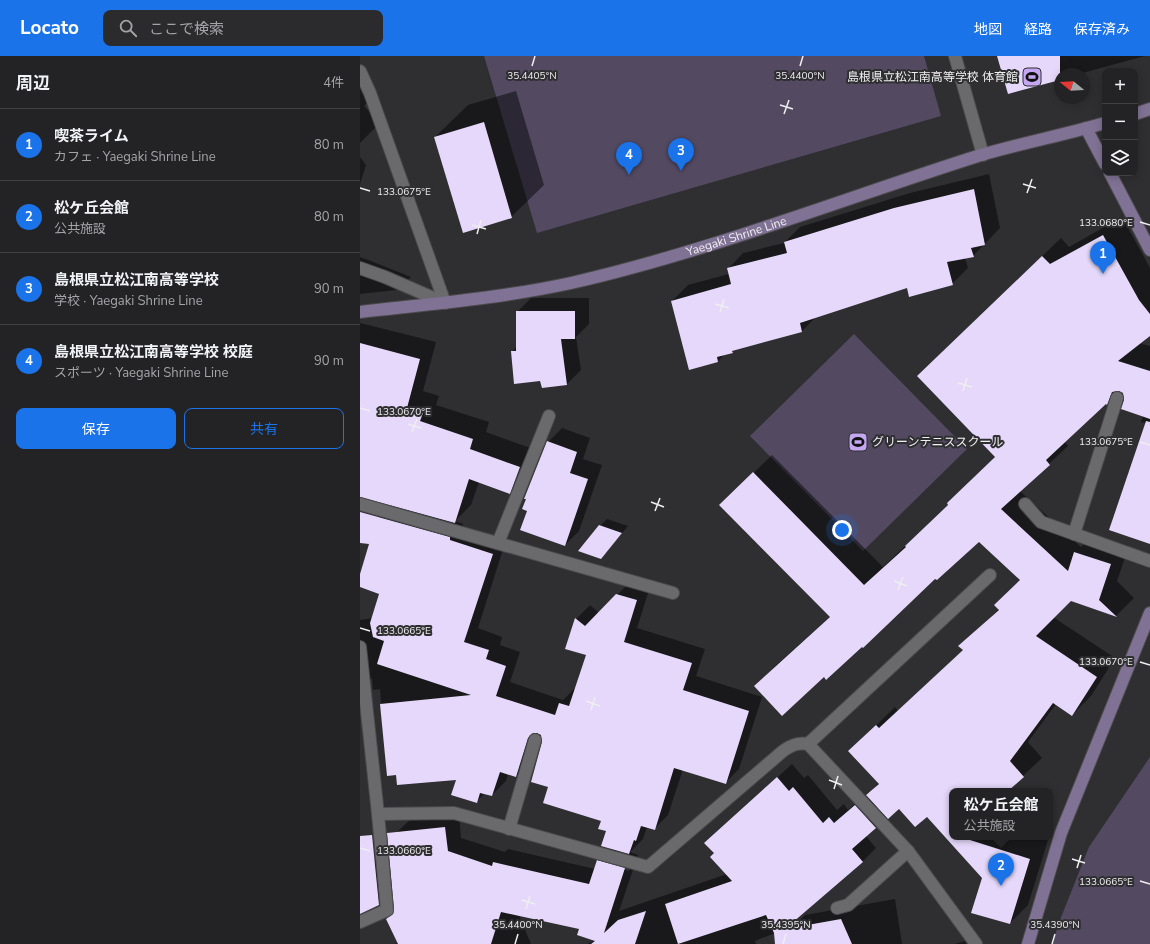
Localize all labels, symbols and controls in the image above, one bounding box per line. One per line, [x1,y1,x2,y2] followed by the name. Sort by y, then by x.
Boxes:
[103,10,383,46] search box
[20,15,79,41] text: Locato
[117,17,139,39] icon: search
[149,19,224,39] text: ここで検索
[974,20,1002,39] text: 地図
[1024,20,1052,39] text: 経路
[1074,20,1130,39] text: 保存済み
[1021,66,1043,88] sports icon: 島根県立松江南高等学校 体育館
[1054,68,1090,104] north arrow
[1102,68,1138,176] map controls
[1102,68,1138,104] button: +
[507,69,557,83] text: 35.4405°N
[775,69,825,83] text: 35.4400°N
[847,69,1018,85] place label: 島根県立松江南高等学校 体育館
[16,72,50,95] text: 周辺
[323,74,344,92] text: 4件
[1102,104,1138,140] button: −
[54,126,129,146] text: 喫茶ライム
[25,136,33,154] text: 1
[314,136,344,154] text: 80 m
[668,138,694,171] pin: 3
[1102,140,1138,176] button: layers
[616,142,642,175] pin: 4
[54,148,216,166] text: カフェ · Yaegaki Shrine Line
[377,185,431,199] text: 133.0675°E
[54,198,129,218] text: 松ケ丘会館
[25,208,33,226] text: 2
[314,208,344,226] text: 80 m
[683,213,789,260] street label: Yaegaki Shrine Line
[1079,216,1133,230] text: 133.0680°E
[54,220,106,238] text: 公共施設
[1090,241,1116,274] pin: 1
[54,270,219,290] text: 島根県立松江南高等学校
[25,280,33,298] text: 3
[314,280,344,298] text: 90 m
[54,292,203,310] text: 学校 · Yaegaki Shrine Line
[54,342,253,362] text: 島根県立松江南高等学校 校庭
[25,352,33,370] text: 4
[314,352,344,370] text: 90 m
[54,364,228,382] text: スポーツ · Yaegaki Shrine Line
[377,405,431,419] text: 133.0670°E
[16,408,176,449] button: 保存
[184,408,344,449] button: 共有
[847,431,869,453] sports icon: グリーンテニススクール
[872,434,1003,450] place label: グリーンテニススクール
[1079,435,1133,449] text: 133.0675°E
[832,520,852,540] your location
[377,624,431,638] text: 133.0665°E
[1079,655,1133,669] text: 133.0670°E
[949,788,1053,840] popup
[963,795,1039,815] text: 松ケ丘会館
[963,817,1016,835] text: 公共施設
[377,844,431,858] text: 133.0660°E
[988,853,1014,886] pin: 2
[1079,875,1133,889] text: 133.0665°E
[493,918,543,932] text: 35.4400°N
[761,918,811,932] text: 35.4395°N
[1030,918,1080,932] text: 35.4390°N

